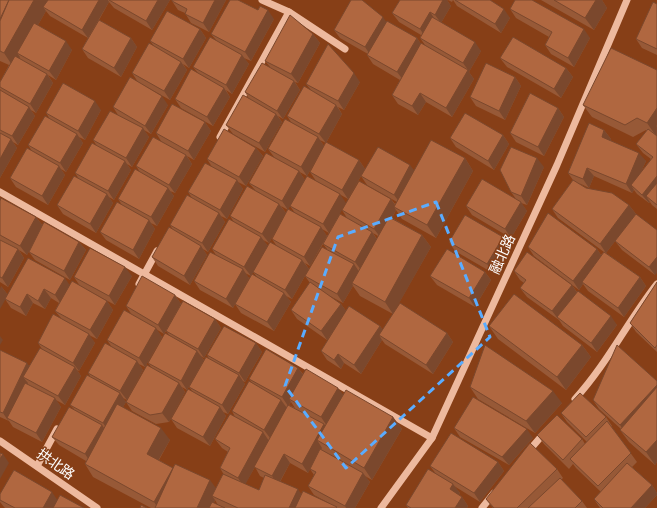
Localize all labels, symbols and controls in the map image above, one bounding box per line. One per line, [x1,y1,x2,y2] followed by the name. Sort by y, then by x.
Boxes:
[484,231,520,277] street label: 融北路
[33,444,79,484] street label: 拱北路

